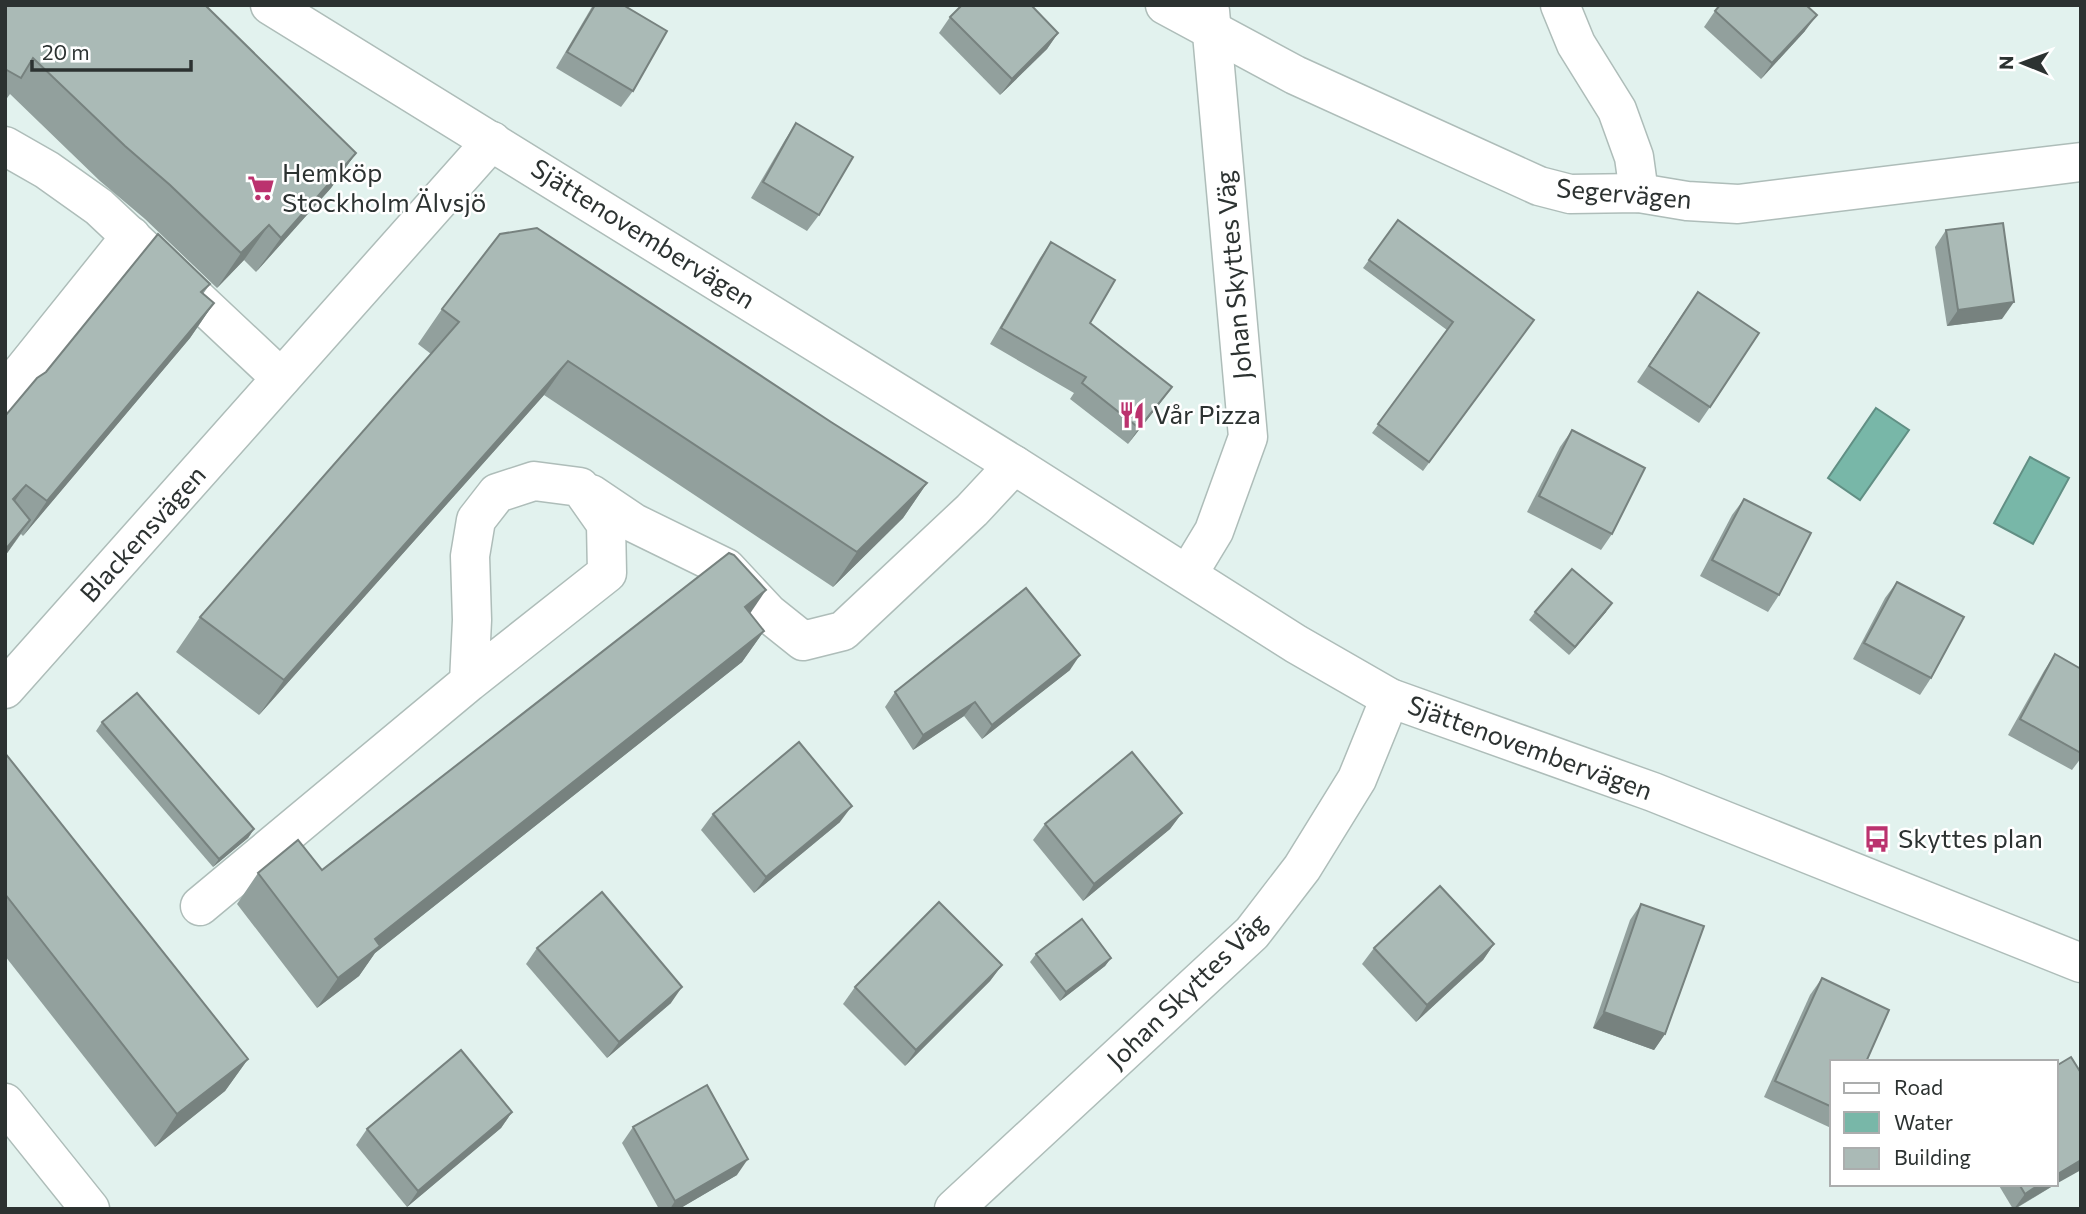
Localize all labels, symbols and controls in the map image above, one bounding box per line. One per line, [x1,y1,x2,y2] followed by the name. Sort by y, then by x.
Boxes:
[32,28,191,72] scale bar
[1988,28,2058,98] north arrow
[42,39,90,64] text: 20 m
[1994,55,2017,70] text: N
[526,151,761,314] street label: Sjättenovembervägen
[282,156,486,217] place label: Hemköp Stockholm Älvsjö
[1208,169,1257,381] street label: Johan Skyttes Väg
[1555,171,1693,214] street label: Segervägen
[246,173,276,203] supermarket icon: Hemköp Stockholm Älvsjö
[1153,398,1261,429] place label: Vår Pizza
[1117,400,1147,430] restaurant icon: Vår Pizza
[73,459,211,607] street label: Blackensvägen
[1404,688,1657,805] street label: Sjättenovembervägen
[1898,822,2043,853] place label: Skyttes plan
[1862,824,1892,854] bus stop icon: Skyttes plan
[1100,906,1272,1074] street label: Johan Skyttes Väg
[1830,1060,2058,1186] legend
[1894,1074,1943,1099] text: Road
[1894,1109,1953,1134] text: Water
[1894,1144,1971,1169] text: Building

